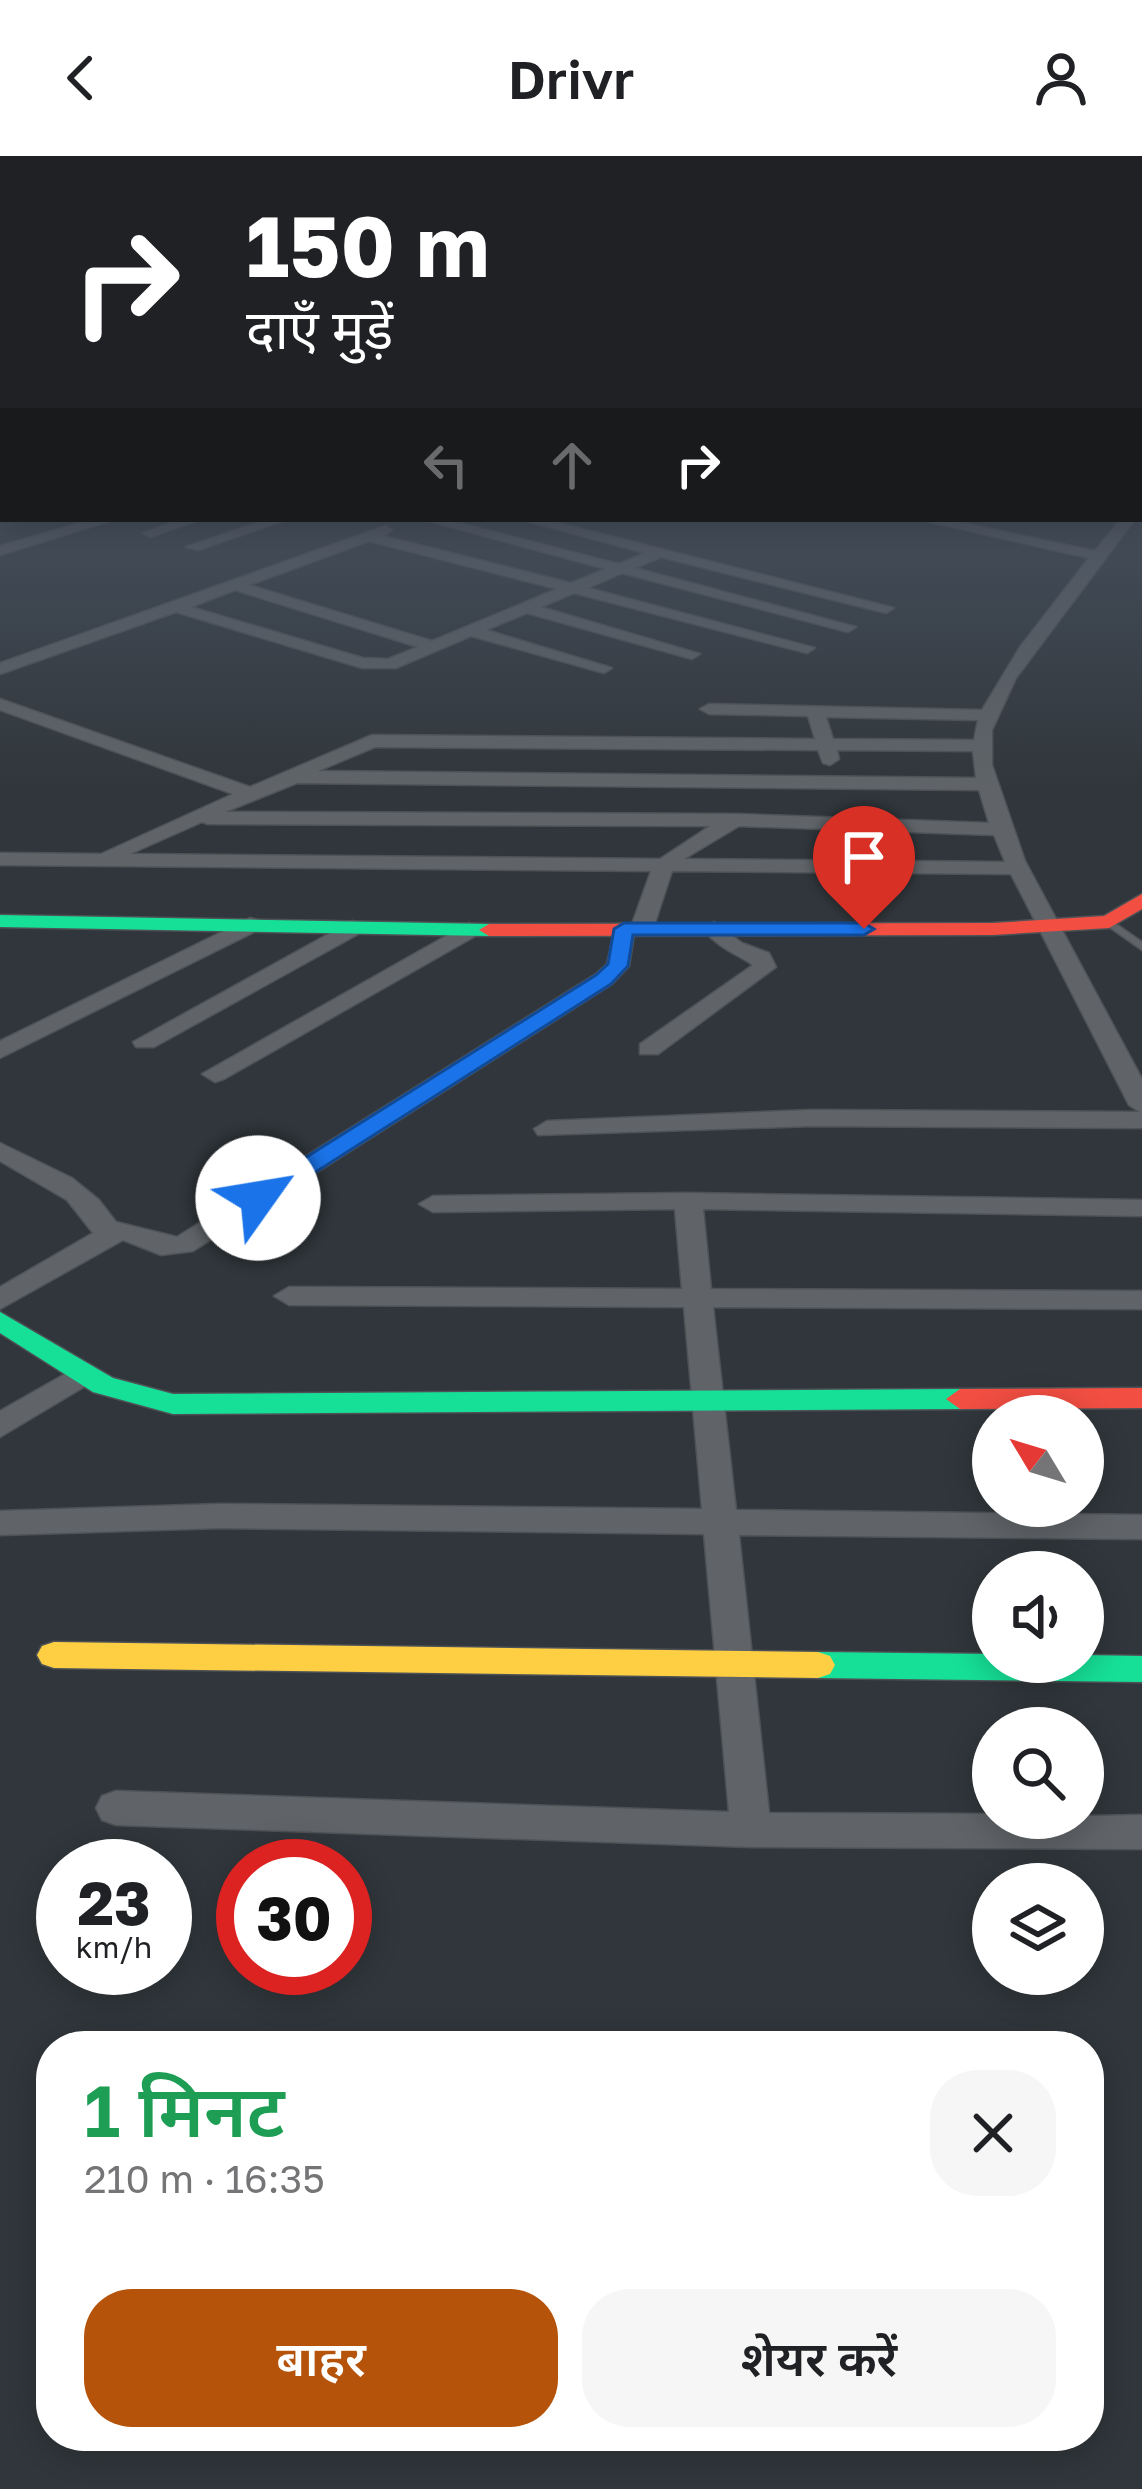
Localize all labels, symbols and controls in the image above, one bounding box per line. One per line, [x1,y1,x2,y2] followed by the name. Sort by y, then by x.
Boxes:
[48,45,114,111] icon: back
[1028,45,1094,111] icon: person
[508,46,634,111] text: Drivr
[246,195,490,295] text: 150 m
[48,204,204,360] icon: right
[246,296,393,361] text: दाएँ मुड़ें
[413,432,479,498] icon: left
[539,432,605,498] icon: ahead
[665,432,731,498] icon: right
[813,806,915,929] pin
[831,824,897,890] icon: arrive
[195,1135,321,1261] position arrow
[972,1395,1104,1527] north arrow
[972,1395,1104,1995] map controls
[972,1551,1104,1683] button: sound
[972,1707,1104,1839] button: search
[216,1839,372,1995] speed limit sign: 30
[972,1863,1104,1995] button: layers
[77,1866,151,1938] text: 23
[76,1929,152,1965] text: km/h
[84,2066,284,2153] text: 1 मिनट
[930,2070,1056,2196] button: close
[84,2155,325,2202] text: 210 m · 16:35
[84,2289,558,2427] button: बाहर
[582,2289,1056,2427] button: शेयर करें

